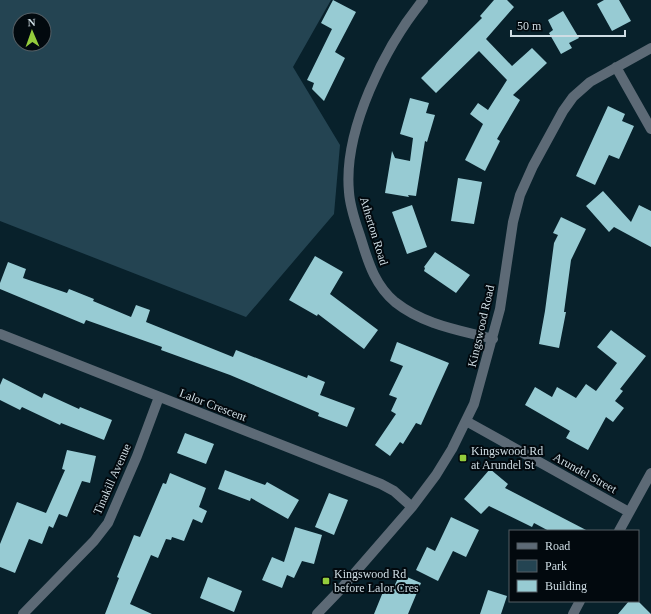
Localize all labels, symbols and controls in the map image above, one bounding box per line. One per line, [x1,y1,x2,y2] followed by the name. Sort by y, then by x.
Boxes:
[12,12,52,52] north arrow
[511,12,625,38] scale bar
[27,16,36,28] text: N
[517,19,542,33] text: 50 m
[357,195,391,267] street label: Atherton Road
[465,284,497,368] street label: Kingswood Road
[177,386,249,424] street label: Lalor Crescent
[90,441,134,517] street label: Tinakill Avenue
[471,444,543,472] place label: Kingswood Rd at Arundel St
[551,450,620,496] street label: Arundel Street
[458,453,468,463] marker: Kingswood Rd at Arundel St
[509,530,639,602] legend
[545,539,570,553] text: Road
[545,559,567,573] text: Park
[334,567,419,595] place label: Kingswood Rd before Lalor Cres
[321,576,331,586] marker: Kingswood Rd before Lalor Cres
[545,579,587,593] text: Building

